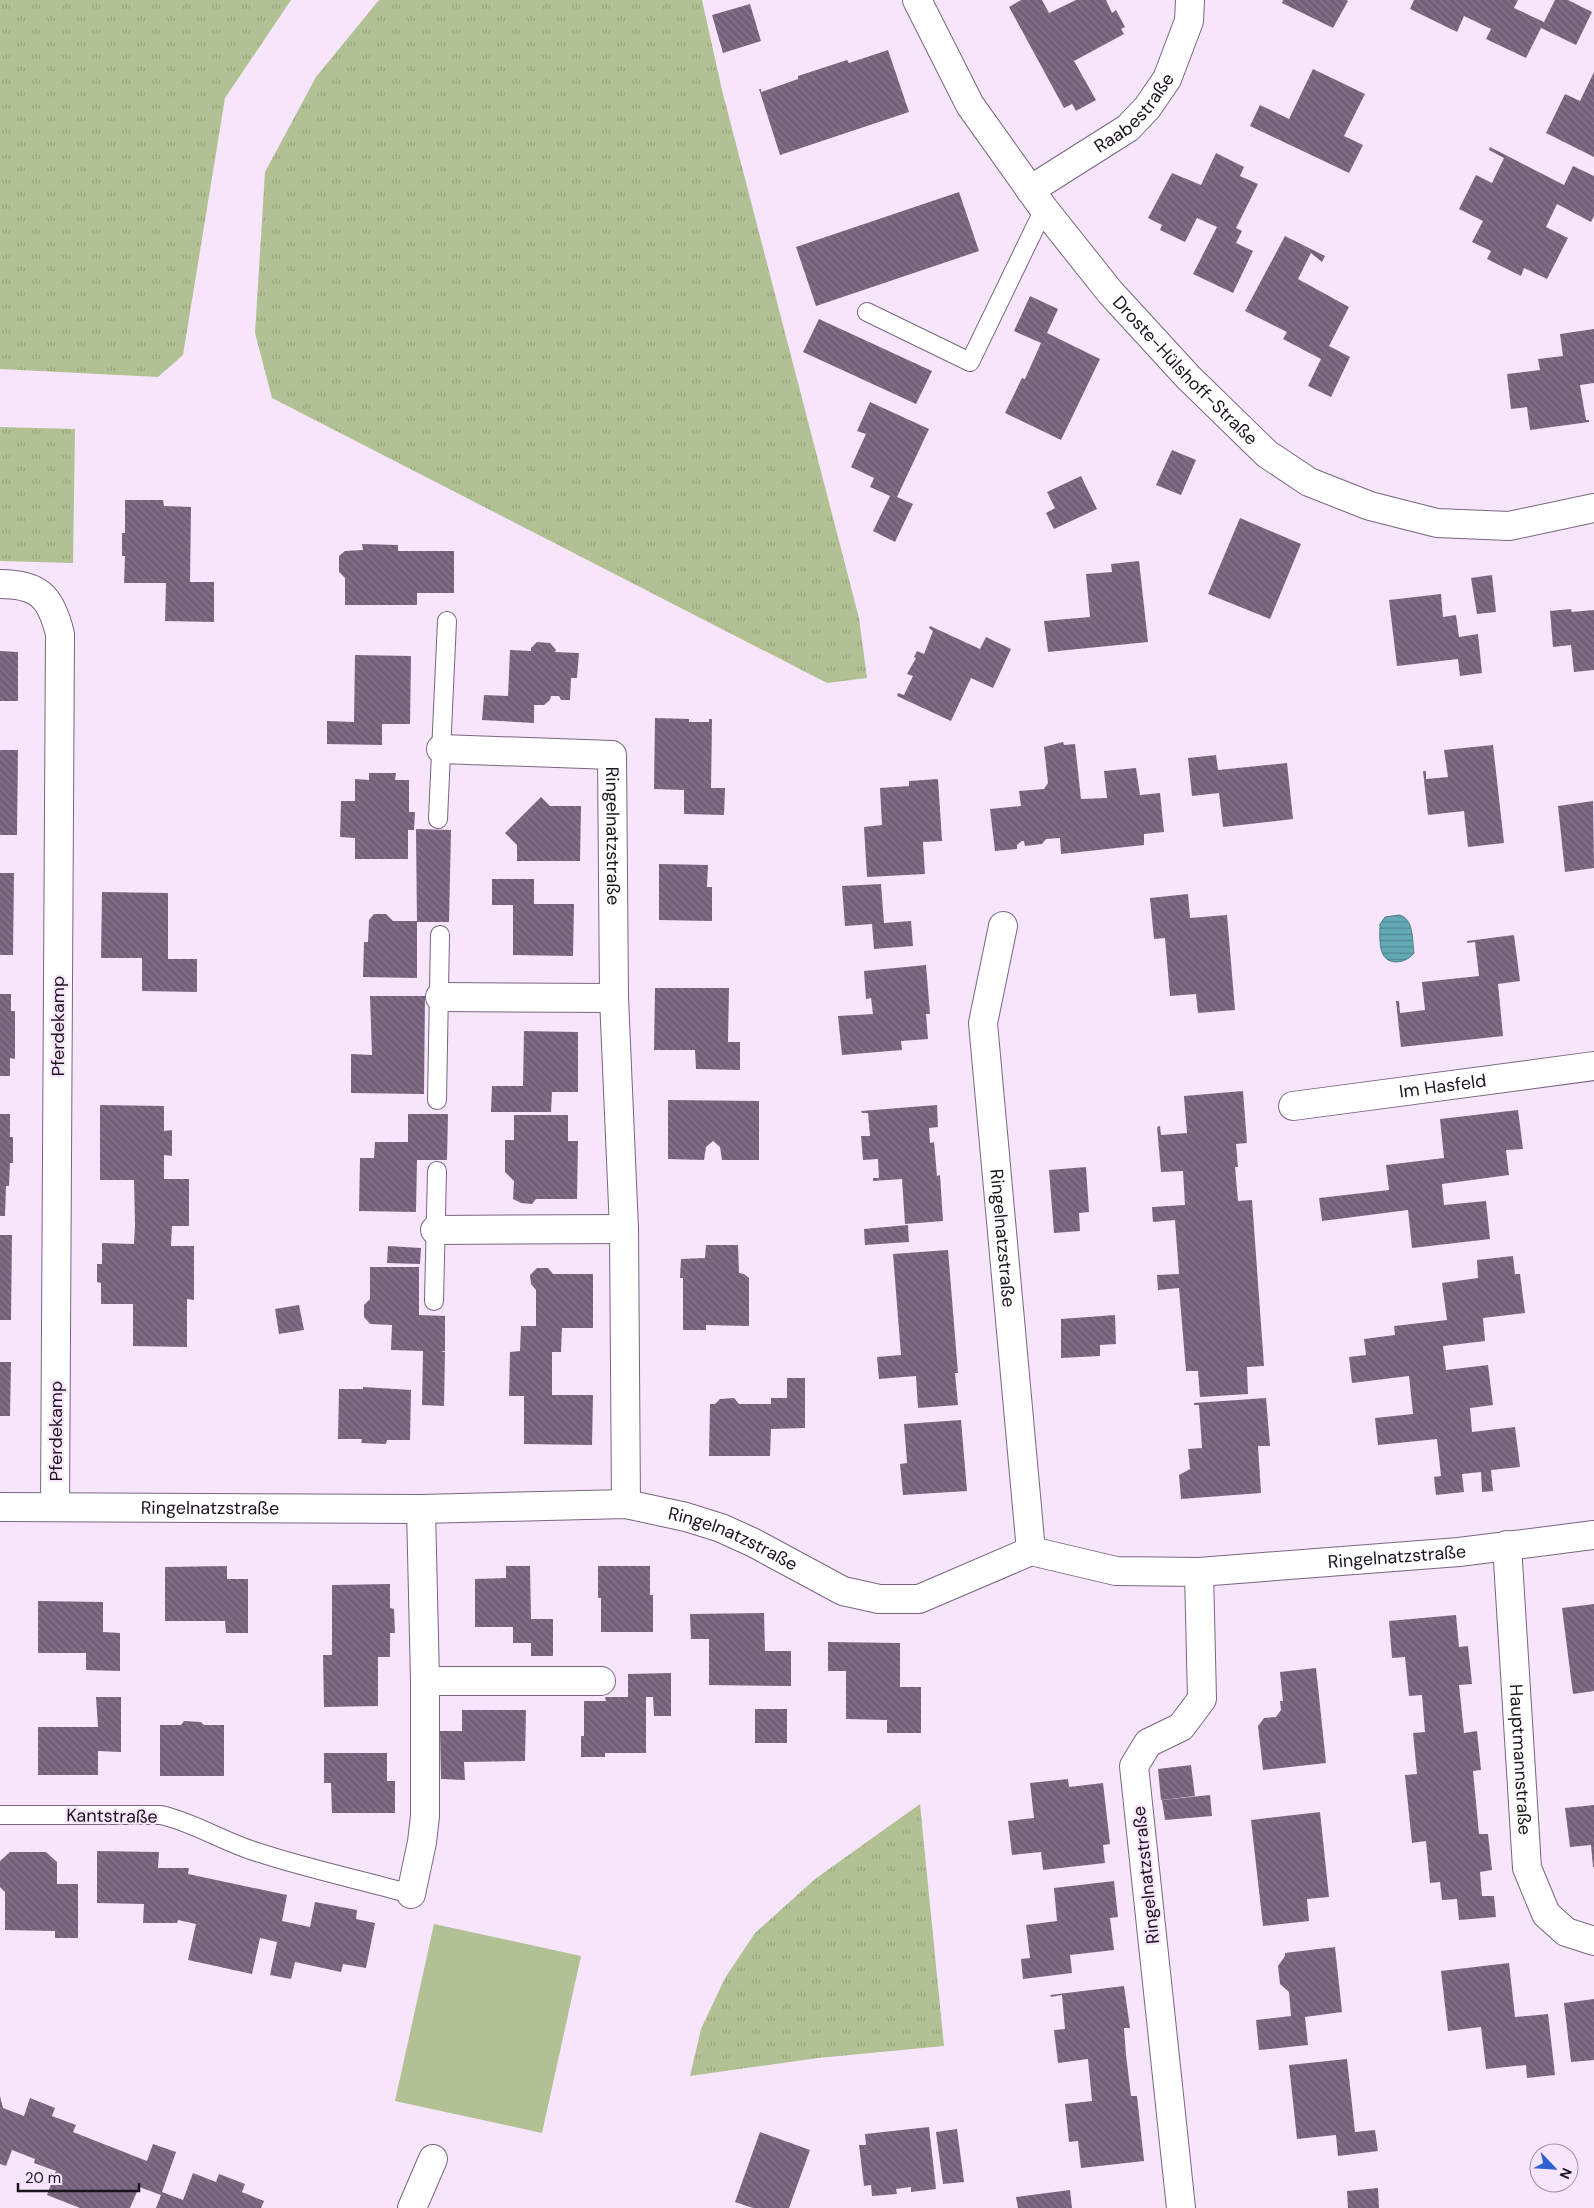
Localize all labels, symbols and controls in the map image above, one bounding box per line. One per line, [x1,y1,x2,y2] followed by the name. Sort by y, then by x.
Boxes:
[1090,68,1180,158] street label: Raabestraße
[1107,291,1263,451] street label: Droste-Hülshoff-Straße
[600,767,625,905] street label: Ringelnatzstraße
[46,976,70,1076] street label: Pferdekamp
[1398,1068,1488,1104] street label: Im Hasfeld
[984,1168,1021,1308] street label: Ringelnatzstraße
[44,1381,68,1481] street label: Pferdekamp
[141,1496,279,1520] street label: Ringelnatzstraße
[666,1502,802,1576] street label: Ringelnatzstraße
[1327,1539,1467,1574] street label: Ringelnatzstraße
[1504,1684,1537,1836] street label: Hauptmannstraße
[66,1803,158,1829] street label: Kantstraße
[1127,1805,1165,1945] street label: Ringelnatzstraße
[1529,2143,1579,2193] north arrow
[18,2160,139,2192] scale bar
[1555,2165,1576,2182] text: N
[25,2168,61,2188] text: 20 m

